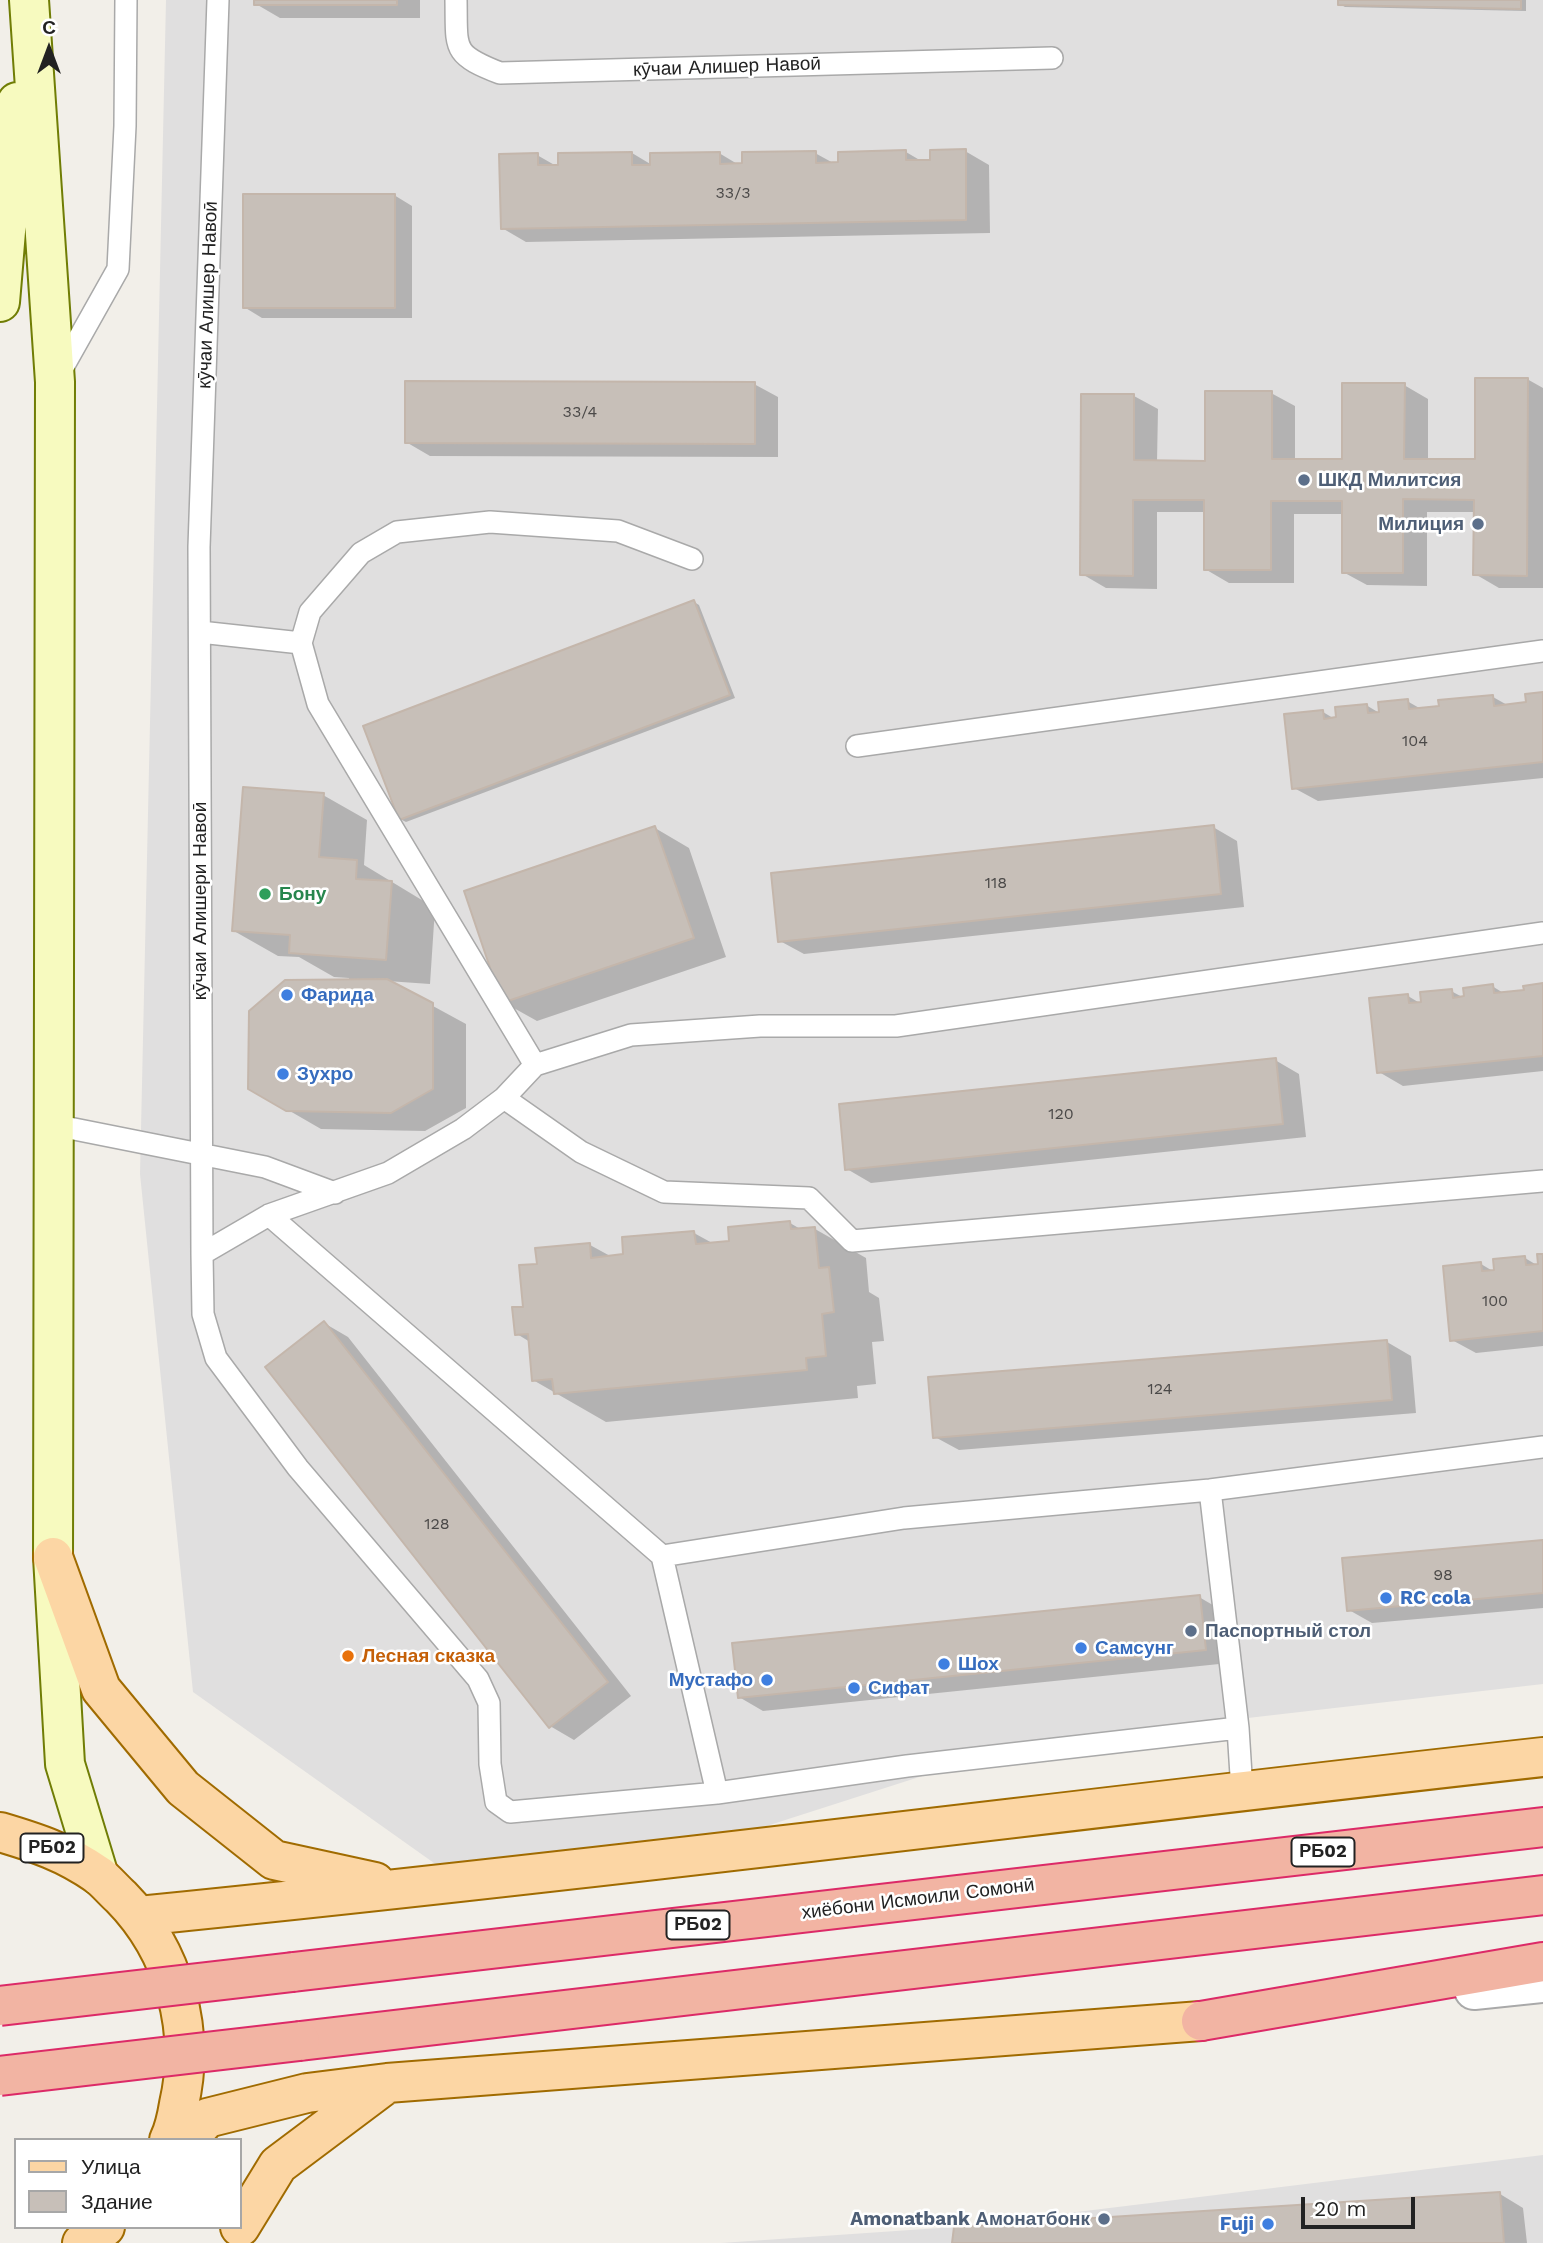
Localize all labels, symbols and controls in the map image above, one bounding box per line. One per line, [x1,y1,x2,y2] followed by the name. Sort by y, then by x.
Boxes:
[14,14,84,84] north arrow
[42,16,56,39] text: С
[633,52,821,82] street label: кӯчаи Алишер Навоӣ
[716,183,750,203] house number: 33/3
[193,201,223,389] street label: кӯчаи Алишер Навоӣ
[563,402,597,422] house number: 33/4
[1318,469,1461,491] place label: ШКД Милитсия
[1296,472,1312,488] marker: ШКД Милитсия
[1378,513,1464,535] place label: Милиция
[1470,516,1486,532] marker: Милиция
[1402,731,1428,751] house number: 104
[189,802,211,1000] street label: кӯчаи Алишери Навоӣ
[985,873,1007,893] house number: 118
[279,883,326,905] place label: Бону
[257,886,273,902] marker: Бону
[301,984,374,1006] place label: Фарида
[279,987,295,1003] marker: Фарида
[297,1063,353,1085] place label: Зухро
[275,1066,291,1082] marker: Зухро
[1048,1104,1074,1124] house number: 120
[1482,1291,1508,1311] house number: 100
[1148,1379,1172,1399] house number: 124
[424,1514,450,1534] house number: 128
[1433,1565,1453,1585] house number: 98
[1400,1587,1471,1609] place label: RC cola
[1378,1590,1394,1606] marker: RC cola
[1205,1620,1371,1642] place label: Паспортный стол
[1183,1623,1199,1639] marker: Паспортный стол
[1095,1637,1174,1659] place label: Самсунг
[1073,1640,1089,1656] marker: Самсунг
[362,1645,495,1667] place label: Лесная сказка
[340,1648,356,1664] marker: Лесная сказка
[958,1653,999,1675] place label: Шох
[936,1656,952,1672] marker: Шох
[669,1669,753,1691] place label: Мустафо
[759,1672,775,1688] marker: Мустафо
[868,1677,930,1699] place label: Сифат
[846,1680,862,1696] marker: Сифат
[20,1834,84,1862] road number: РБ02
[1292,1838,1354,1866] road number: РБ02
[800,1873,1036,1925] street label: хиёбони Исмоили Сомонӣ
[666,1910,730,1940] road number: РБ02
[14,2138,242,2229] legend
[81,2154,141,2179] text: Улица
[1305,2184,1419,2228] scale bar
[81,2189,153,2214] text: Здание
[1314,2196,1366,2221] text: 20 m
[850,2208,1090,2230] place label: Amonatbank Амонатбонк
[1096,2211,1112,2227] marker: Amonatbank Амонатбонк
[1220,2213,1254,2235] place label: Fuji
[1260,2216,1276,2232] marker: Fuji

